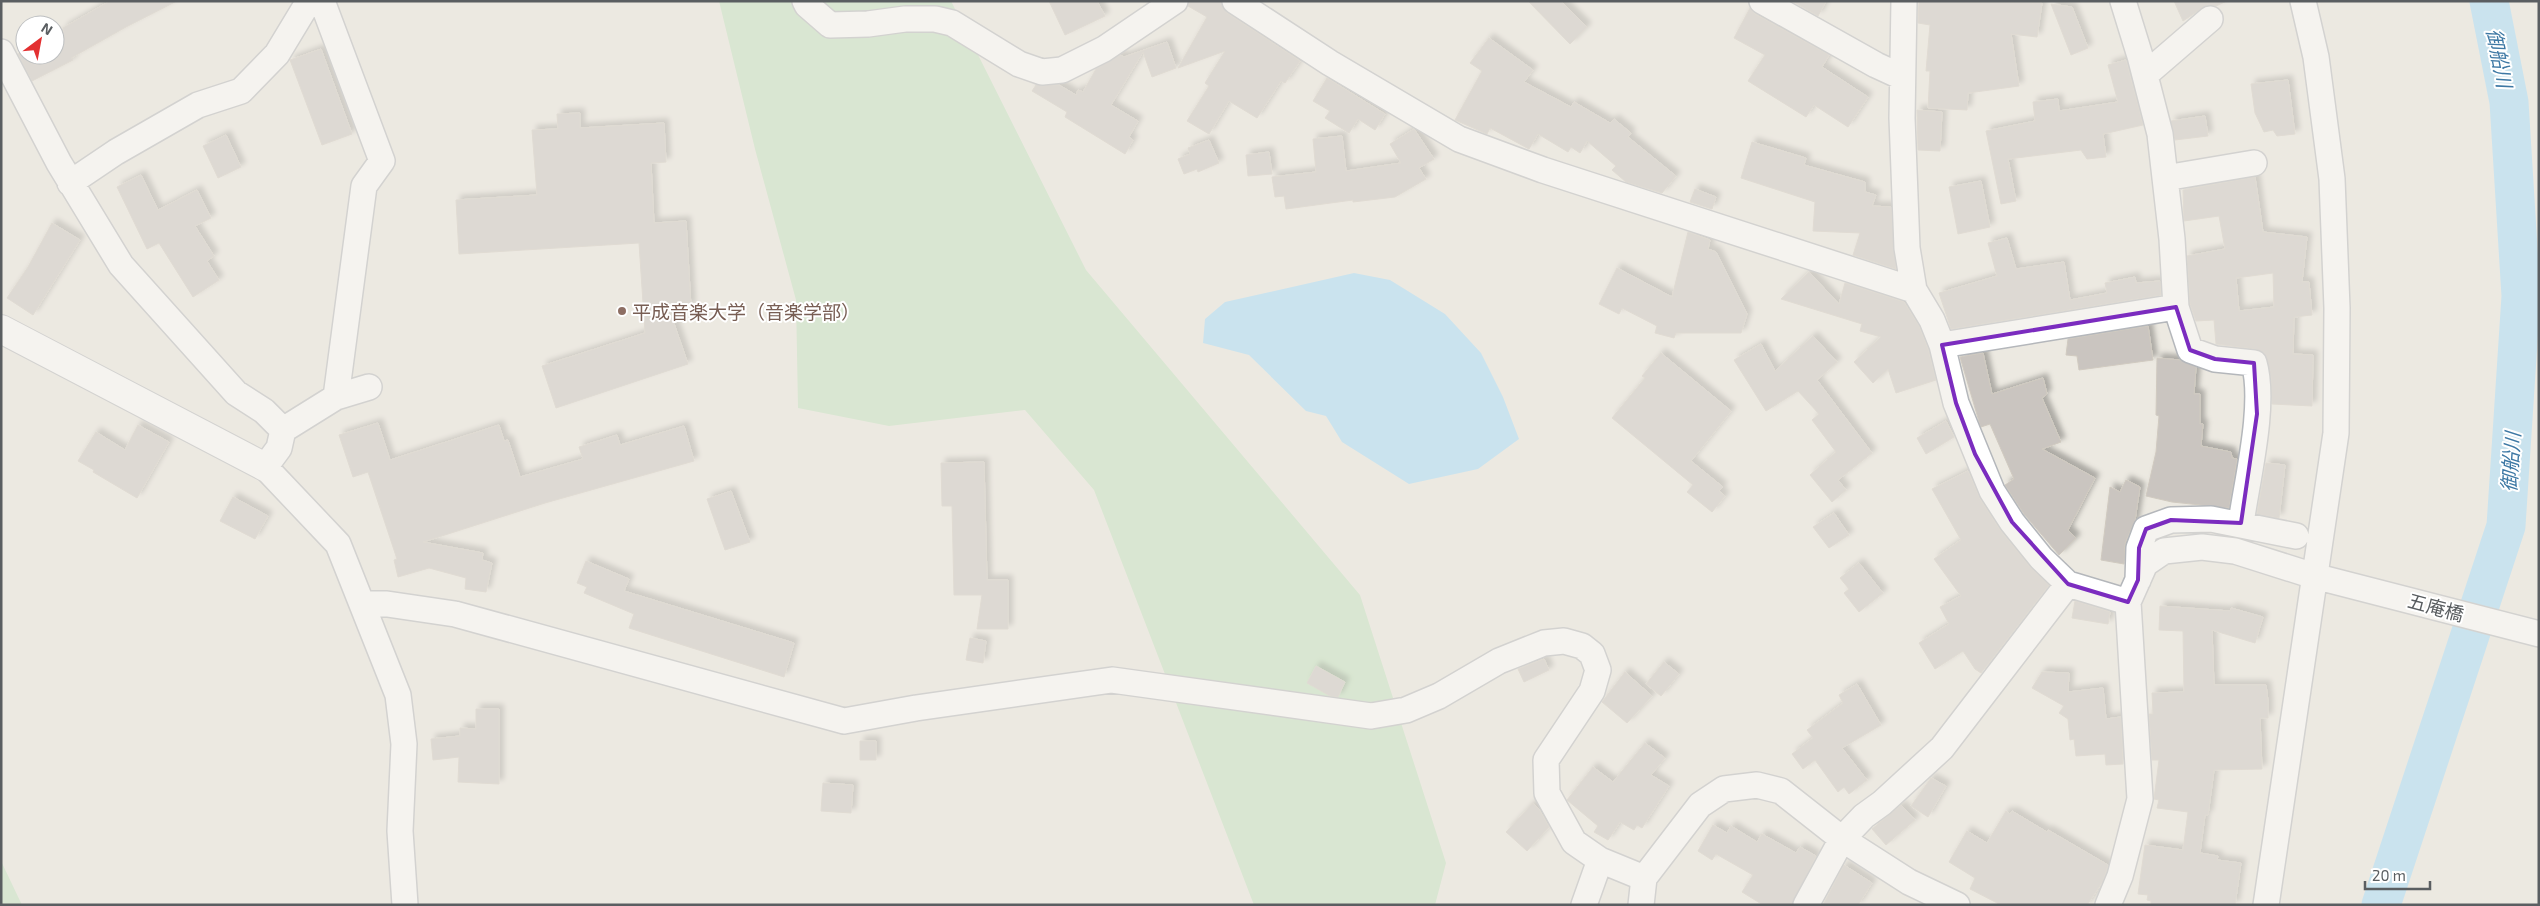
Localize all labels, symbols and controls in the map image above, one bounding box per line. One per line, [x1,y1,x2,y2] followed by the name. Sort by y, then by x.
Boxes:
[15,15,65,65] north arrow
[38,19,56,38] text: N
[2482,26,2518,92] water label: 御船川
[632,300,860,323] place label: 平成音楽大学（音楽学部）
[616,305,628,317] marker: 平成音楽大学（音楽学部）
[2496,429,2524,493] water label: 御船川
[2405,589,2467,625] street label: 五庵橋
[2365,858,2430,890] scale bar
[2372,866,2406,884] text: 20 m

